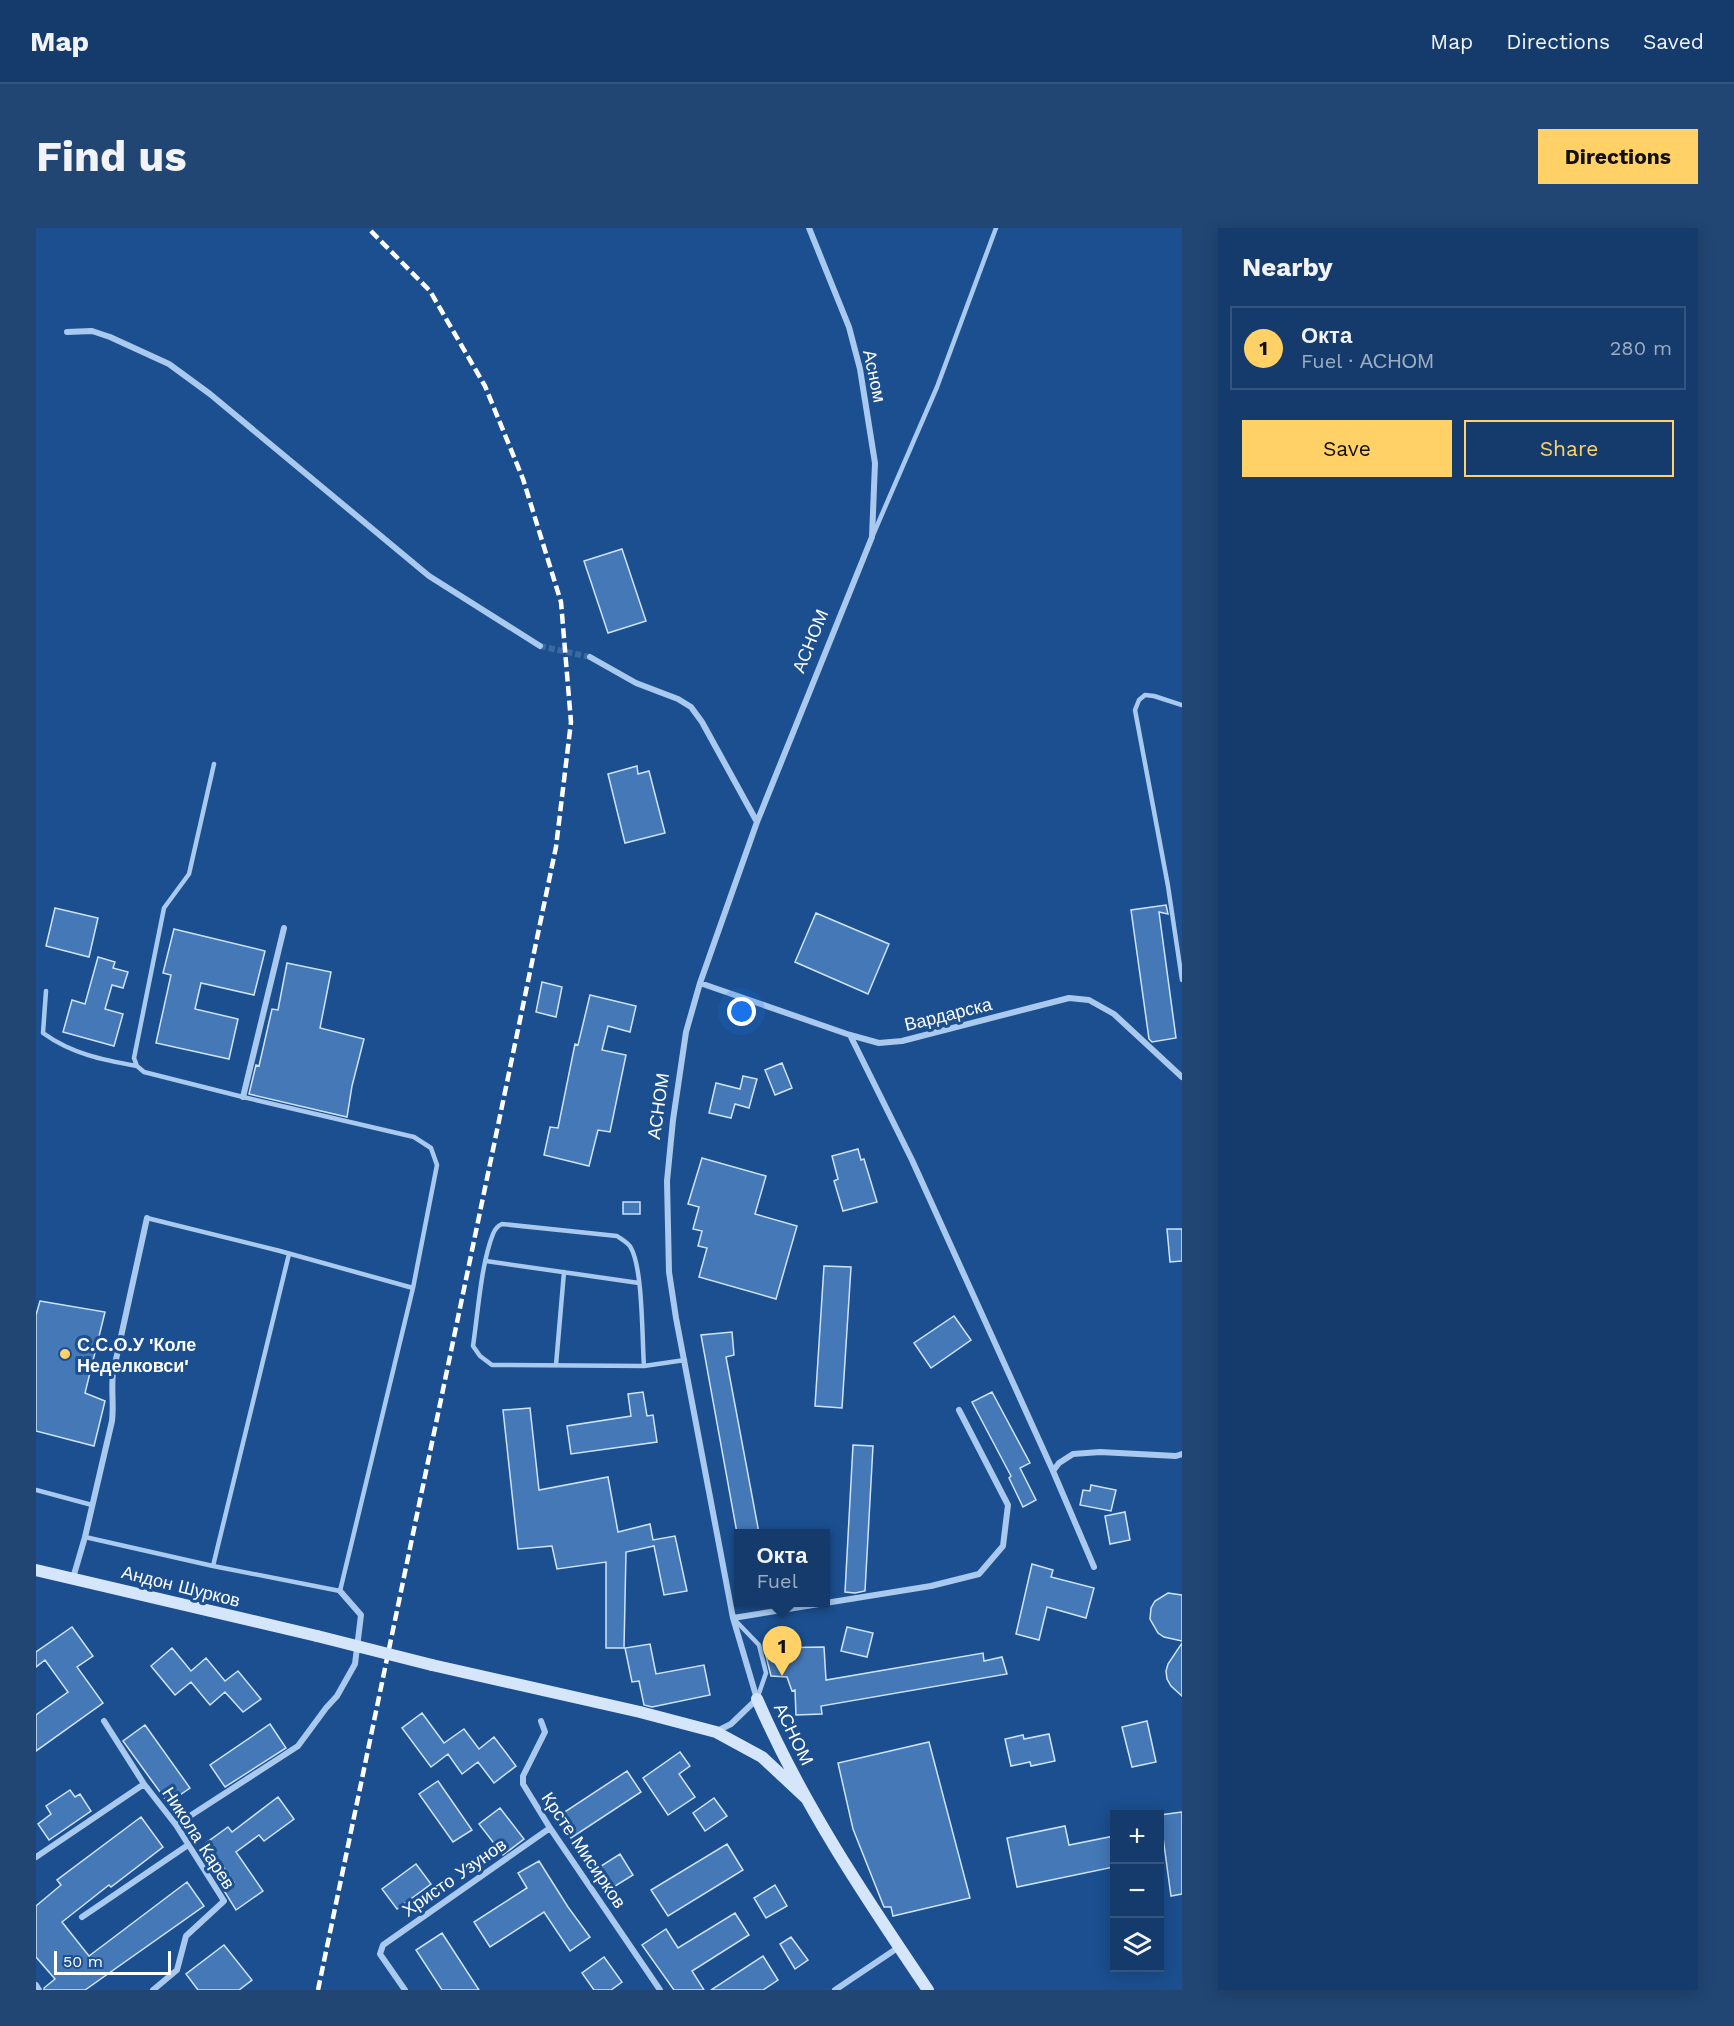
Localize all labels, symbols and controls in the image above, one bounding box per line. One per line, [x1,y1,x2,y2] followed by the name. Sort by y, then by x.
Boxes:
[30,25,89,58] text: Map
[1430,29,1473,54] text: Map
[1506,29,1610,54] text: Directions
[1643,29,1704,54] text: Saved
[1538,129,1698,184] button: Directions
[36,132,187,181] text: Find us
[1242,252,1333,282] text: Nearby
[1301,323,1352,348] text: Окта
[1259,336,1268,360] text: 1
[1610,336,1672,360] text: 280 m
[859,348,891,404] street label: Асном
[1301,349,1434,373] text: Fuel · АСНОМ
[1242,420,1452,477] button: Save
[1464,420,1674,477] button: Share
[788,606,832,676] street label: АСНОМ
[902,993,995,1035] street label: Вардарска
[727,997,756,1026] your location
[643,1072,673,1140] street label: АСНОМ
[77,1334,196,1376] place label: С.С.О.У 'Коле Неделковси'
[58,1347,72,1361] marker: С.С.О.У 'Коле Неделковси'
[734,1529,830,1607] popup
[756,1543,808,1568] text: Окта
[120,1561,242,1611] street label: Андон Шурков
[756,1569,798,1593] text: Fuel
[762,1626,802,1676] pin: 1
[770,1699,818,1769] street label: АСНОМ
[158,1783,240,1893] street label: Никола Карев
[537,1788,631,1912] street label: Крсте Мисирков
[1110,1810,1164,1972] map controls
[1110,1810,1164,1864] button: +
[398,1833,510,1921] street label: Христо Узунов
[1110,1864,1164,1918] button: −
[1110,1918,1164,1972] button: layers
[54,1948,171,1976] scale bar
[63,1952,103,1971] text: 50 m

